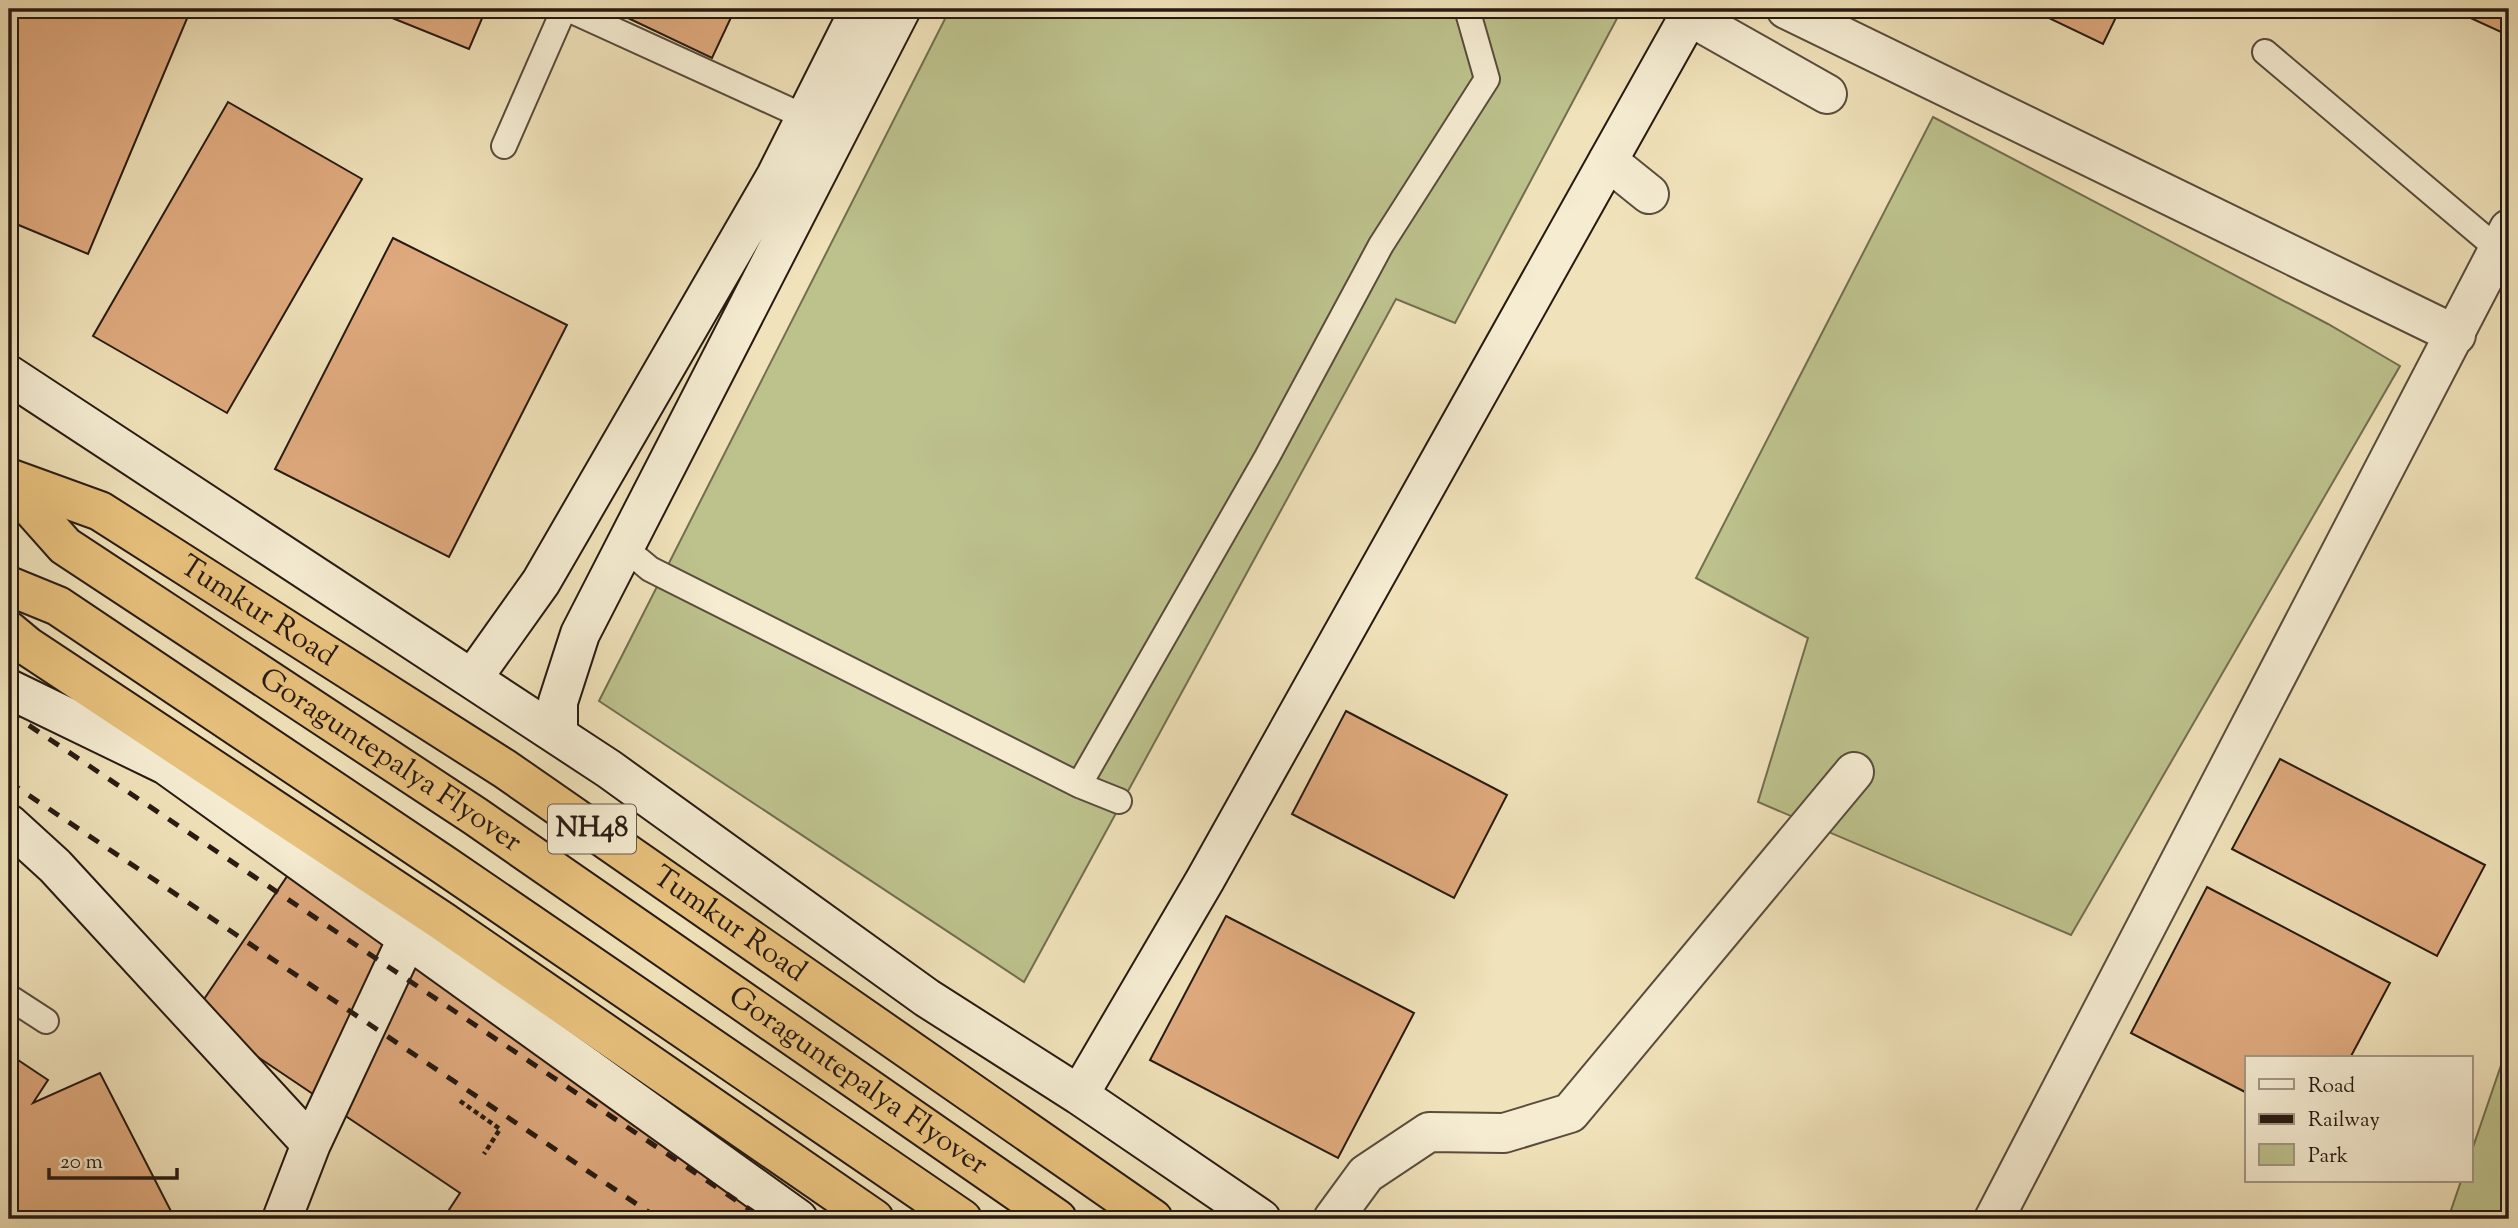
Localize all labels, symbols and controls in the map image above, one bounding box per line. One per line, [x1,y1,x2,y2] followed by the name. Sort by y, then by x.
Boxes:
[171,545,345,678] street label: Tumkur Road
[250,658,530,864] street label: Goraguntepalya Flyover
[548,804,636,854] road number: NH48
[644,856,815,993] street label: Tumkur Road
[719,976,997,1186] street label: Goraguntepalya Flyover
[2245,1056,2472,1182] legend
[2308,1072,2355,1102] text: Road
[2308,1106,2380,1136] text: Railway
[49,1137,177,1181] scale bar
[2308,1142,2349,1172] text: Park
[60,1148,103,1178] text: 20 m

